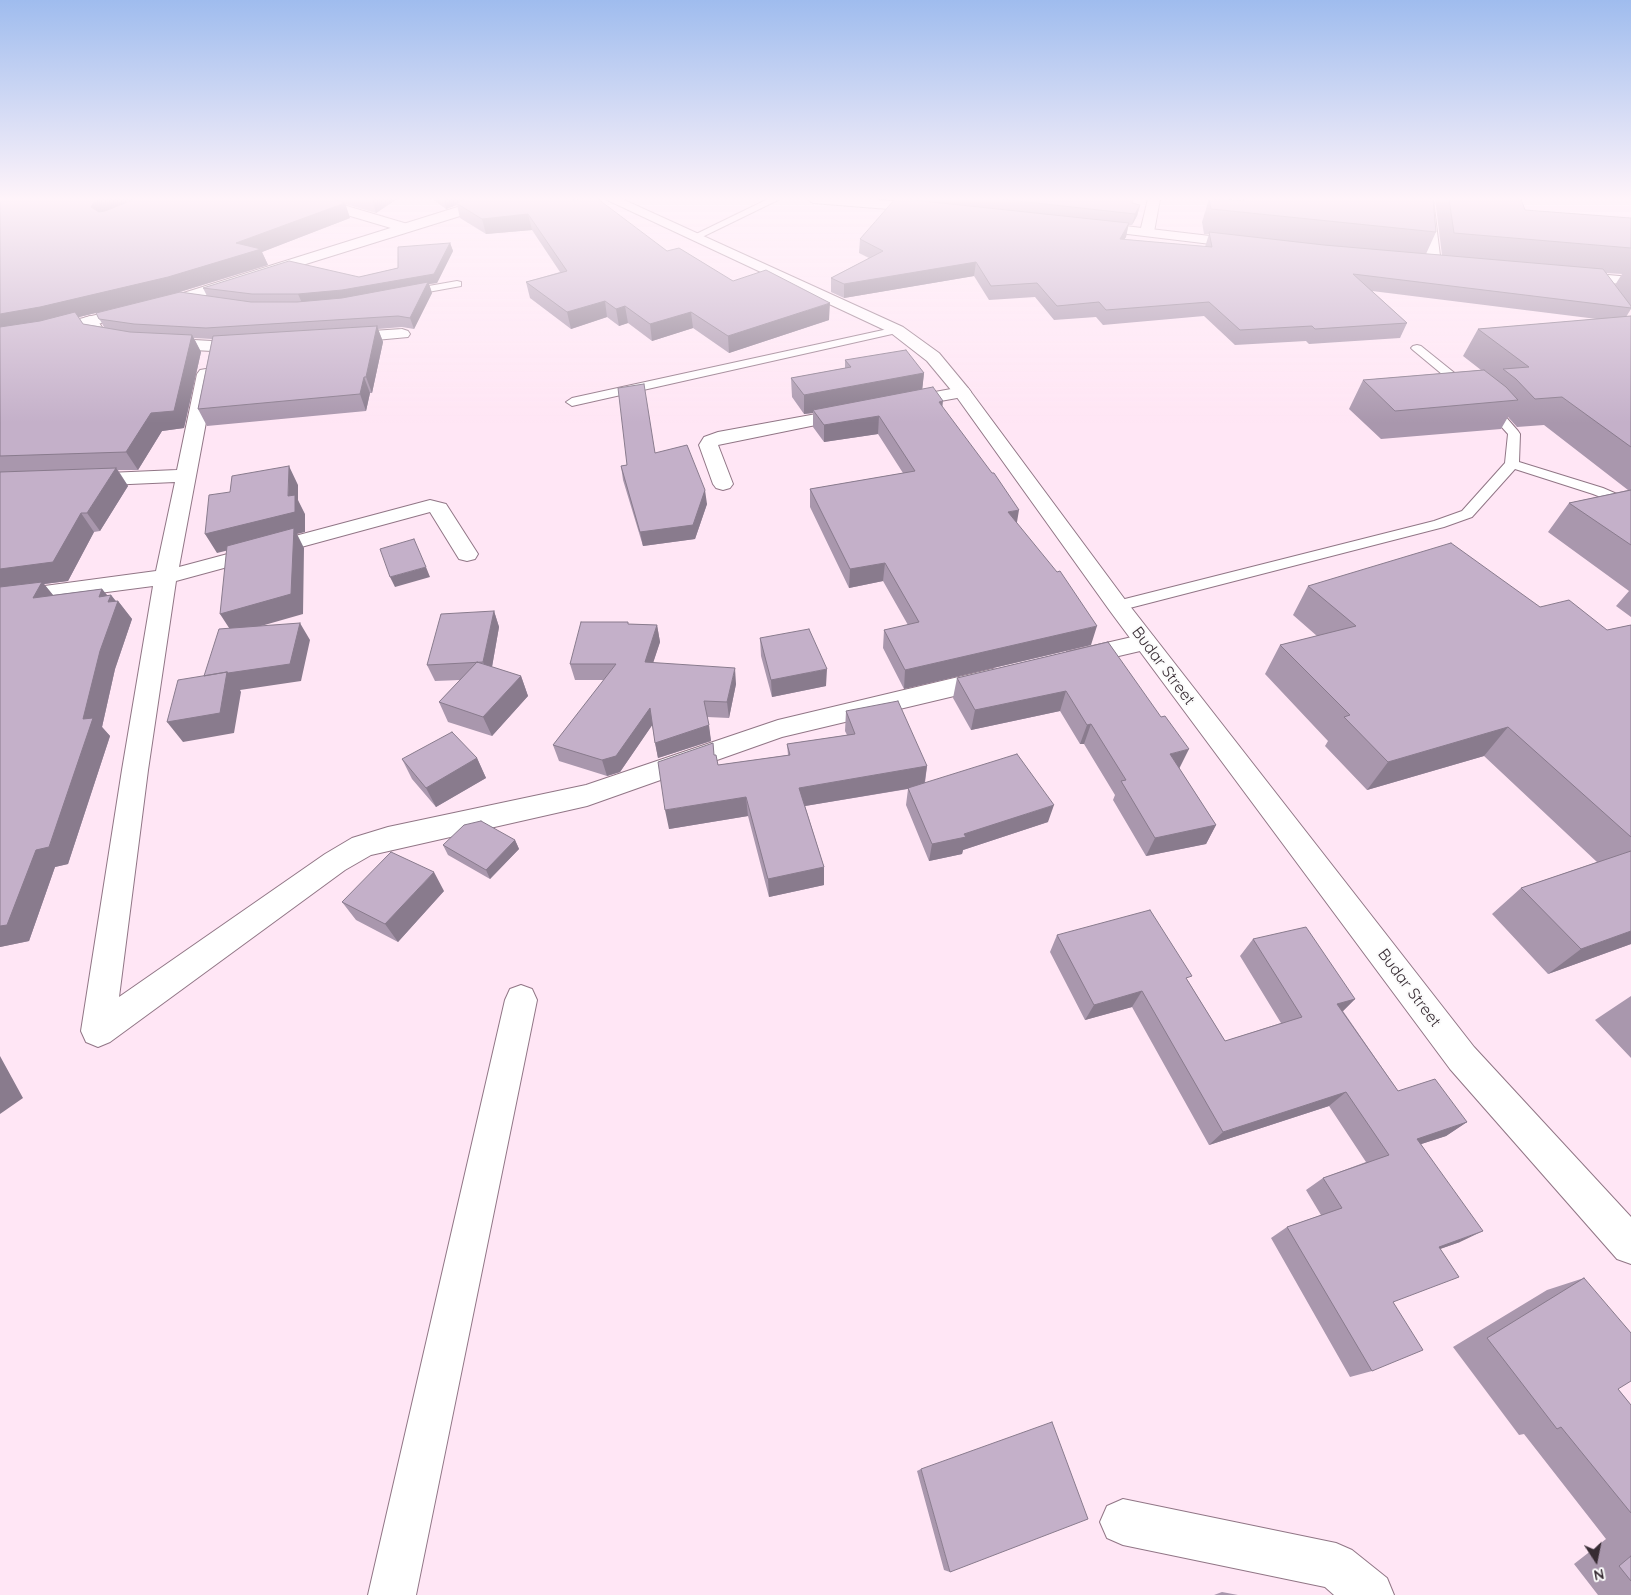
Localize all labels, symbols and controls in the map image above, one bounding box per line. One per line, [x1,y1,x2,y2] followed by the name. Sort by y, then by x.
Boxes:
[1127,623,1199,709] street label: Budar Street
[1373,945,1445,1031] street label: Budar Street
[1571,1535,1621,1585] north arrow
[1592,1565,1606,1585] text: N

